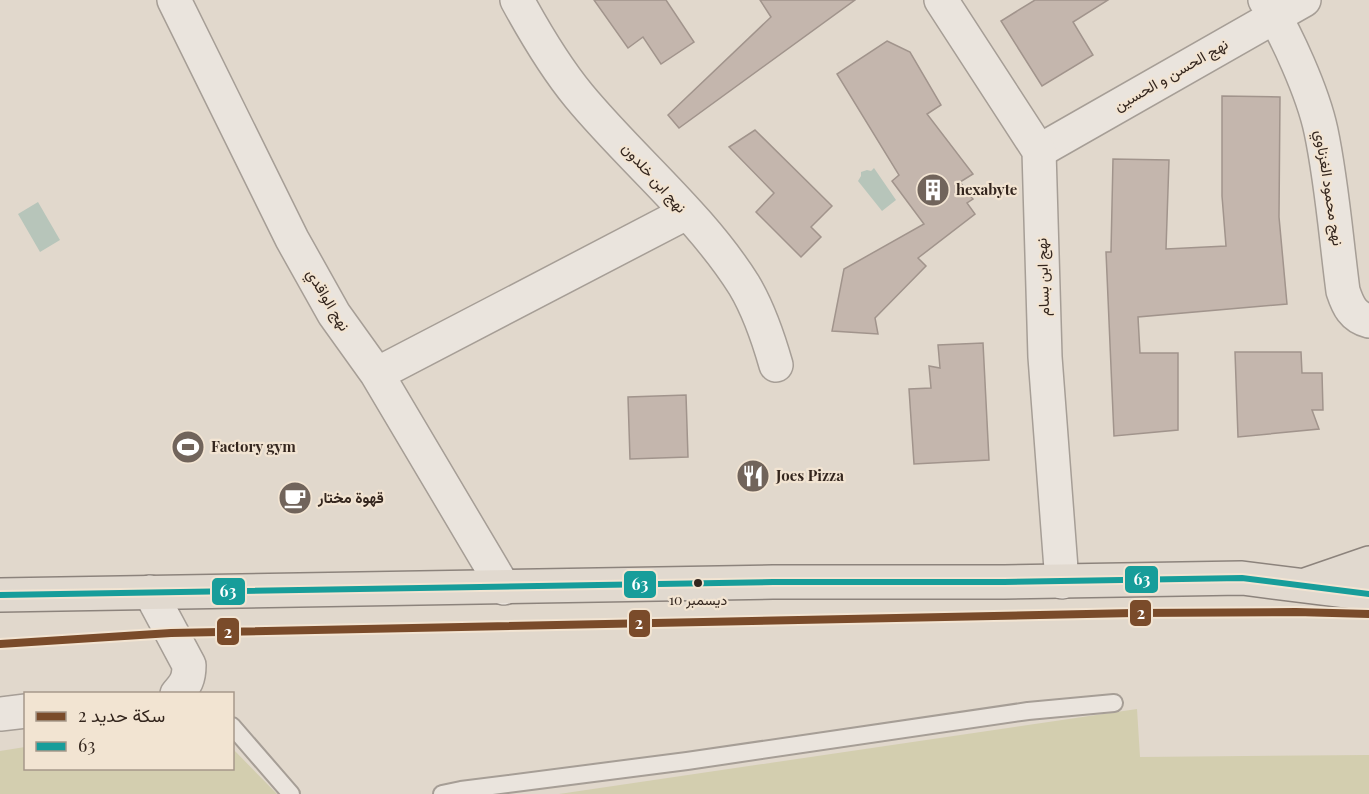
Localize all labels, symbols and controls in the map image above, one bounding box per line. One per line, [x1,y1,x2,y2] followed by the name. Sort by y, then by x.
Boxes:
[1110,33,1232,117] street label: نهج الحسن و الحسين
[1307,129,1349,248] street label: نهج محمود الغزناوي
[616,138,692,218] street label: نهج ابن خلدون
[915,172,951,208] building icon: hexabyte
[956,179,1018,199] place label: hexabyte
[1031,238,1055,316] street label: نهج ابن بسام
[299,265,355,336] street label: نهج الواقدي
[170,429,206,465] sports icon: Factory gym
[211,436,296,456] place label: Factory gym
[735,458,771,494] restaurant icon: Joes Pizza
[775,465,844,485] place label: Joes Pizza
[277,480,313,516] cafe icon: قهوة مختار
[317,487,384,507] place label: قهوة مختار
[1124,565,1159,594] line badge: 63
[1134,568,1151,589] text: 63
[623,570,657,599] line badge: 63
[632,573,649,594] text: 63
[211,577,246,606] line badge: 63
[692,577,704,589] marker: 10 ديسمبر
[220,580,237,601] text: 63
[669,590,727,609] place label: 10 ديسمبر
[1129,599,1152,627] line badge: 2
[1137,602,1145,623] text: 2
[628,609,651,638] line badge: 2
[635,612,643,633] text: 2
[216,617,240,646] line badge: 2
[224,621,232,642] text: 2
[24,692,234,770] legend
[78,703,165,727] text: سكة حديد 2
[78,733,95,757] text: 63

